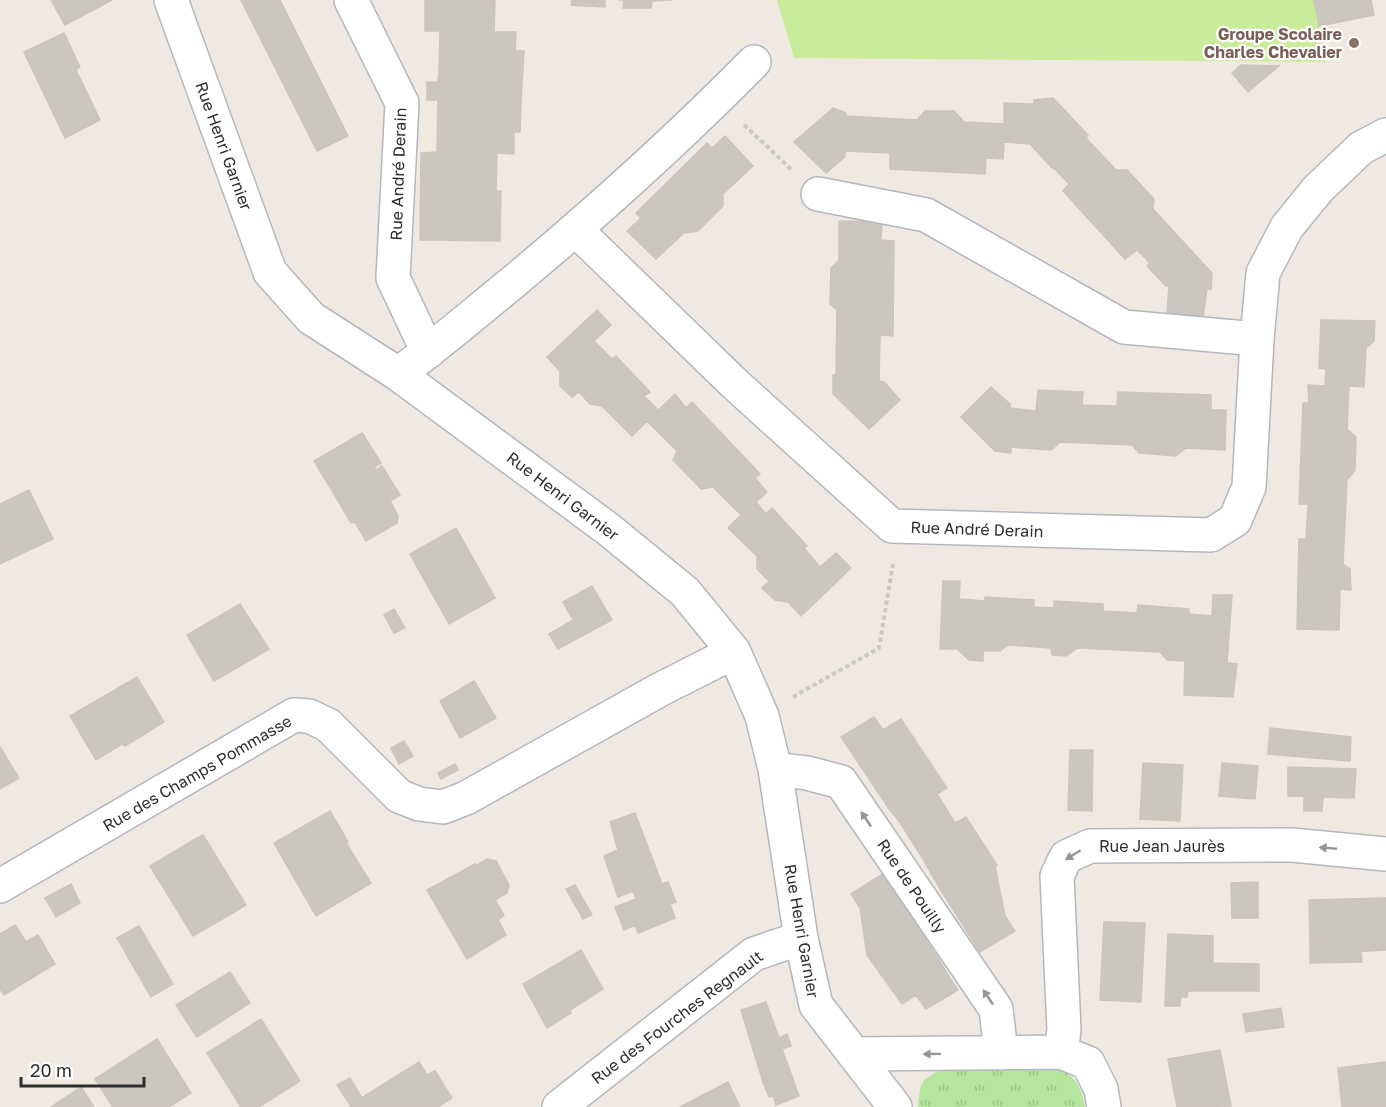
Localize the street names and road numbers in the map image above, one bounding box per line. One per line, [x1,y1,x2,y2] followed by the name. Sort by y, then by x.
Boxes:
[191,79,257,213] street label: Rue Henri Garnier
[386,107,410,241] street label: Rue André Derain
[503,447,623,545] street label: Rue Henri Garnier
[910,517,1044,541] street label: Rue André Derain
[99,711,295,835] street label: Rue des Champs Pommasse
[873,835,951,937] street label: Rue de Pouilly
[1099,836,1225,856] street label: Rue Jean Jaurès
[780,863,824,999] street label: Rue Henri Garnier
[587,946,767,1088] street label: Rue des Fourches Regnault

